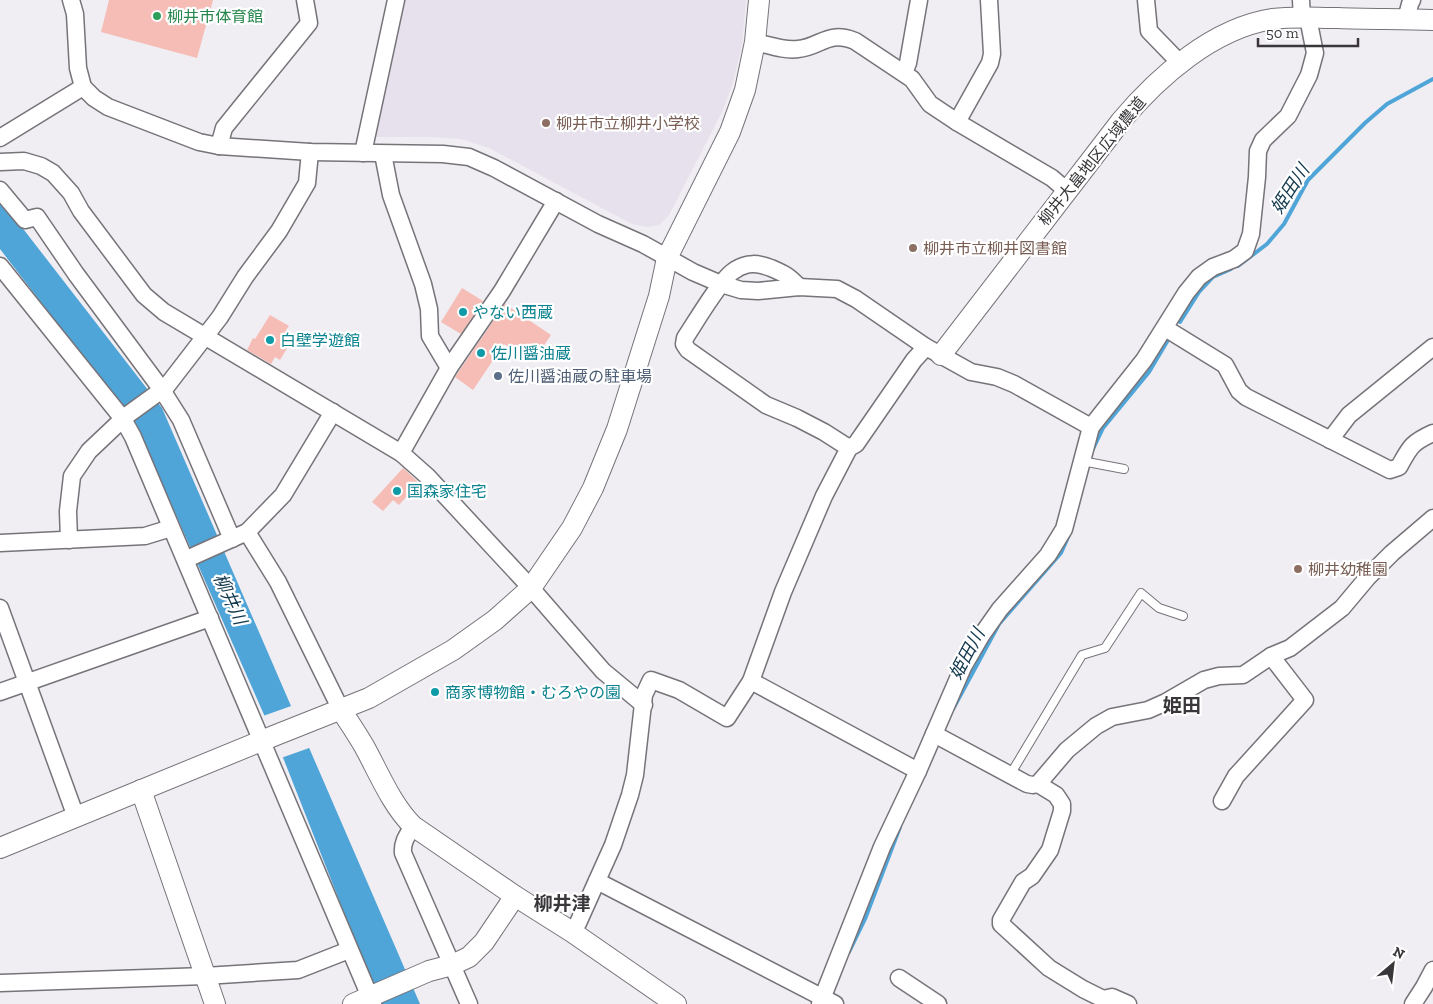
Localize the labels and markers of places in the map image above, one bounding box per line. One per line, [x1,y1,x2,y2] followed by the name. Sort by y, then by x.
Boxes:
[167,7,263,26] place label: 柳井市体育館
[151,10,163,22] marker: 柳井市体育館
[556,114,700,133] place label: 柳井市立柳井小学校
[540,117,552,129] marker: 柳井市立柳井小学校
[923,239,1067,258] place label: 柳井市立柳井図書館
[907,242,919,254] marker: 柳井市立柳井図書館
[473,303,553,322] place label: やない西蔵
[457,306,469,318] marker: やない西蔵
[280,331,360,350] place label: 白壁学遊館
[264,334,276,346] marker: 白壁学遊館
[491,344,571,363] place label: 佐川醤油蔵
[475,347,487,359] marker: 佐川醤油蔵
[508,367,652,386] place label: 佐川醤油蔵の駐車場
[492,370,504,382] marker: 佐川醤油蔵の駐車場
[407,482,487,501] place label: 国森家住宅
[391,485,403,497] marker: 国森家住宅
[1308,560,1388,579] place label: 柳井幼稚園
[1292,563,1304,575] marker: 柳井幼稚園
[445,683,621,702] place label: 商家博物館・むろやの園
[429,686,441,698] marker: 商家博物館・むろやの園

